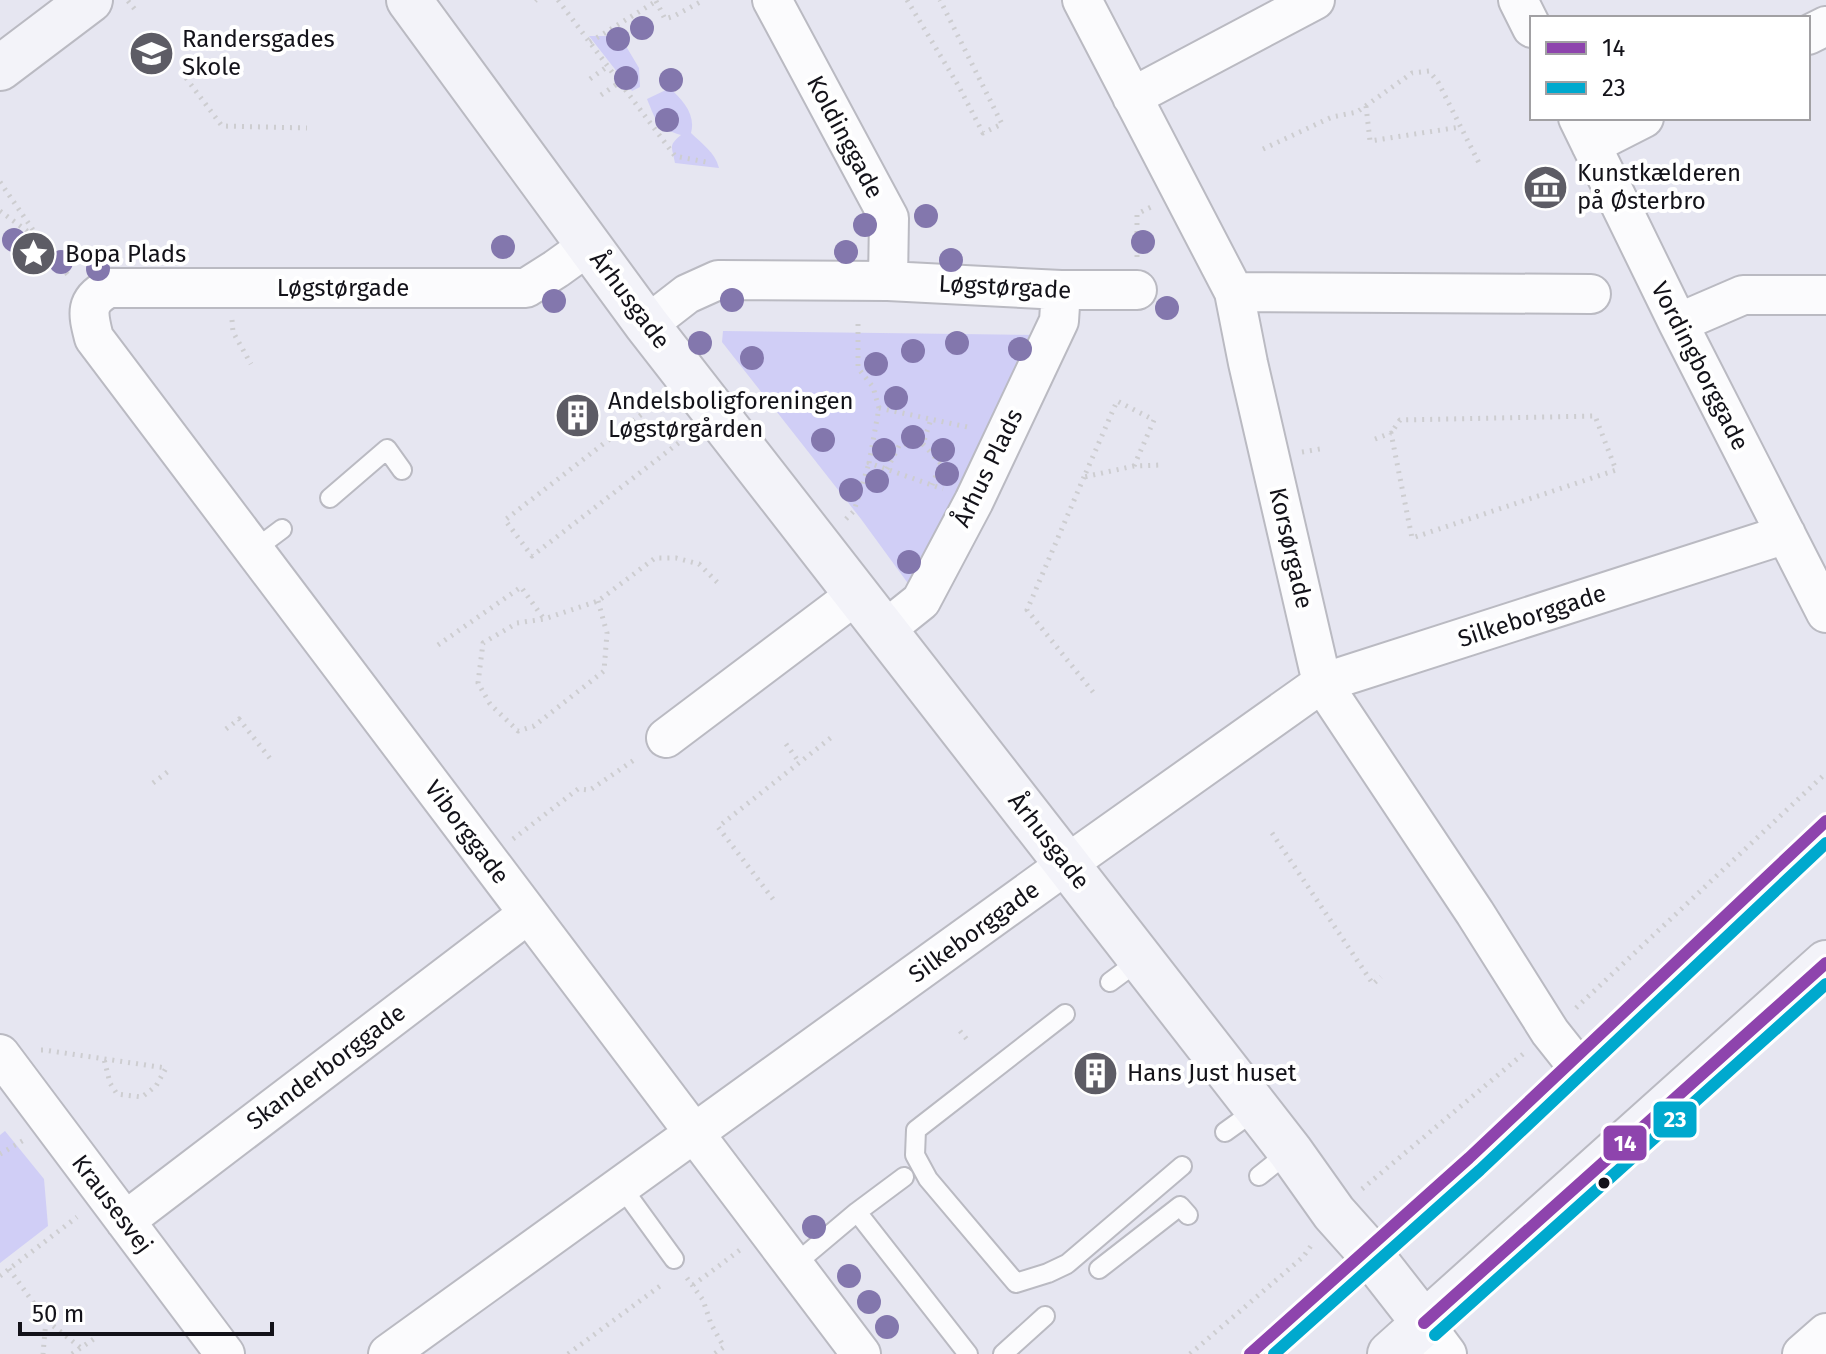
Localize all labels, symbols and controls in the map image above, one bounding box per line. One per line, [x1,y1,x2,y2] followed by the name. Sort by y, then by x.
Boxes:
[1530,16,1810,120] legend
[182,25,335,81] place label: Randersgades Skole
[127,29,175,77] school or university icon: Randersgades Skole
[1602,34,1625,62] text: 14
[801,71,889,203] street label: Koldinggade
[1602,74,1626,102] text: 23
[1577,159,1741,215] place label: Kunstkælderen på Østerbro
[1522,163,1570,211] museum icon: Kunstkælderen på Østerbro
[10,230,58,278] place icon: Bopa Plads
[65,240,186,268] place label: Bopa Plads
[584,245,677,354] street label: Århusgade
[938,270,1072,304] street label: Løgstørgade
[277,274,409,302] street label: Løgstørgade
[1645,277,1755,455] street label: Vordingborggade
[608,387,854,443] place label: Andelsboligforeningen Løgstørgården
[553,391,601,439] building icon: Andelsboligforeningen Løgstørgården
[946,404,1029,532] street label: Århus Plads
[1263,485,1319,611] street label: Korsørgade
[1454,579,1610,653] street label: Silkeborggade
[419,775,515,889] street label: Viborggade
[1003,787,1096,895] street label: Århusgade
[903,875,1045,989] street label: Silkeborggade
[241,998,411,1136] street label: Skanderborggade
[1072,1049,1120,1097] building icon: Hans Just huset
[1127,1059,1297,1087] place label: Hans Just huset
[1652,1100,1698,1139] line badge: 23
[1664,1106,1686,1133] text: 23
[1602,1124,1648,1162] line badge: 14
[1614,1130,1636,1157] text: 14
[66,1149,158,1259] street label: Krausesvej
[1596,1175,1612,1191] unlabelled marker
[20,1286,272,1336] scale bar
[32,1300,84,1328] text: 50 m

